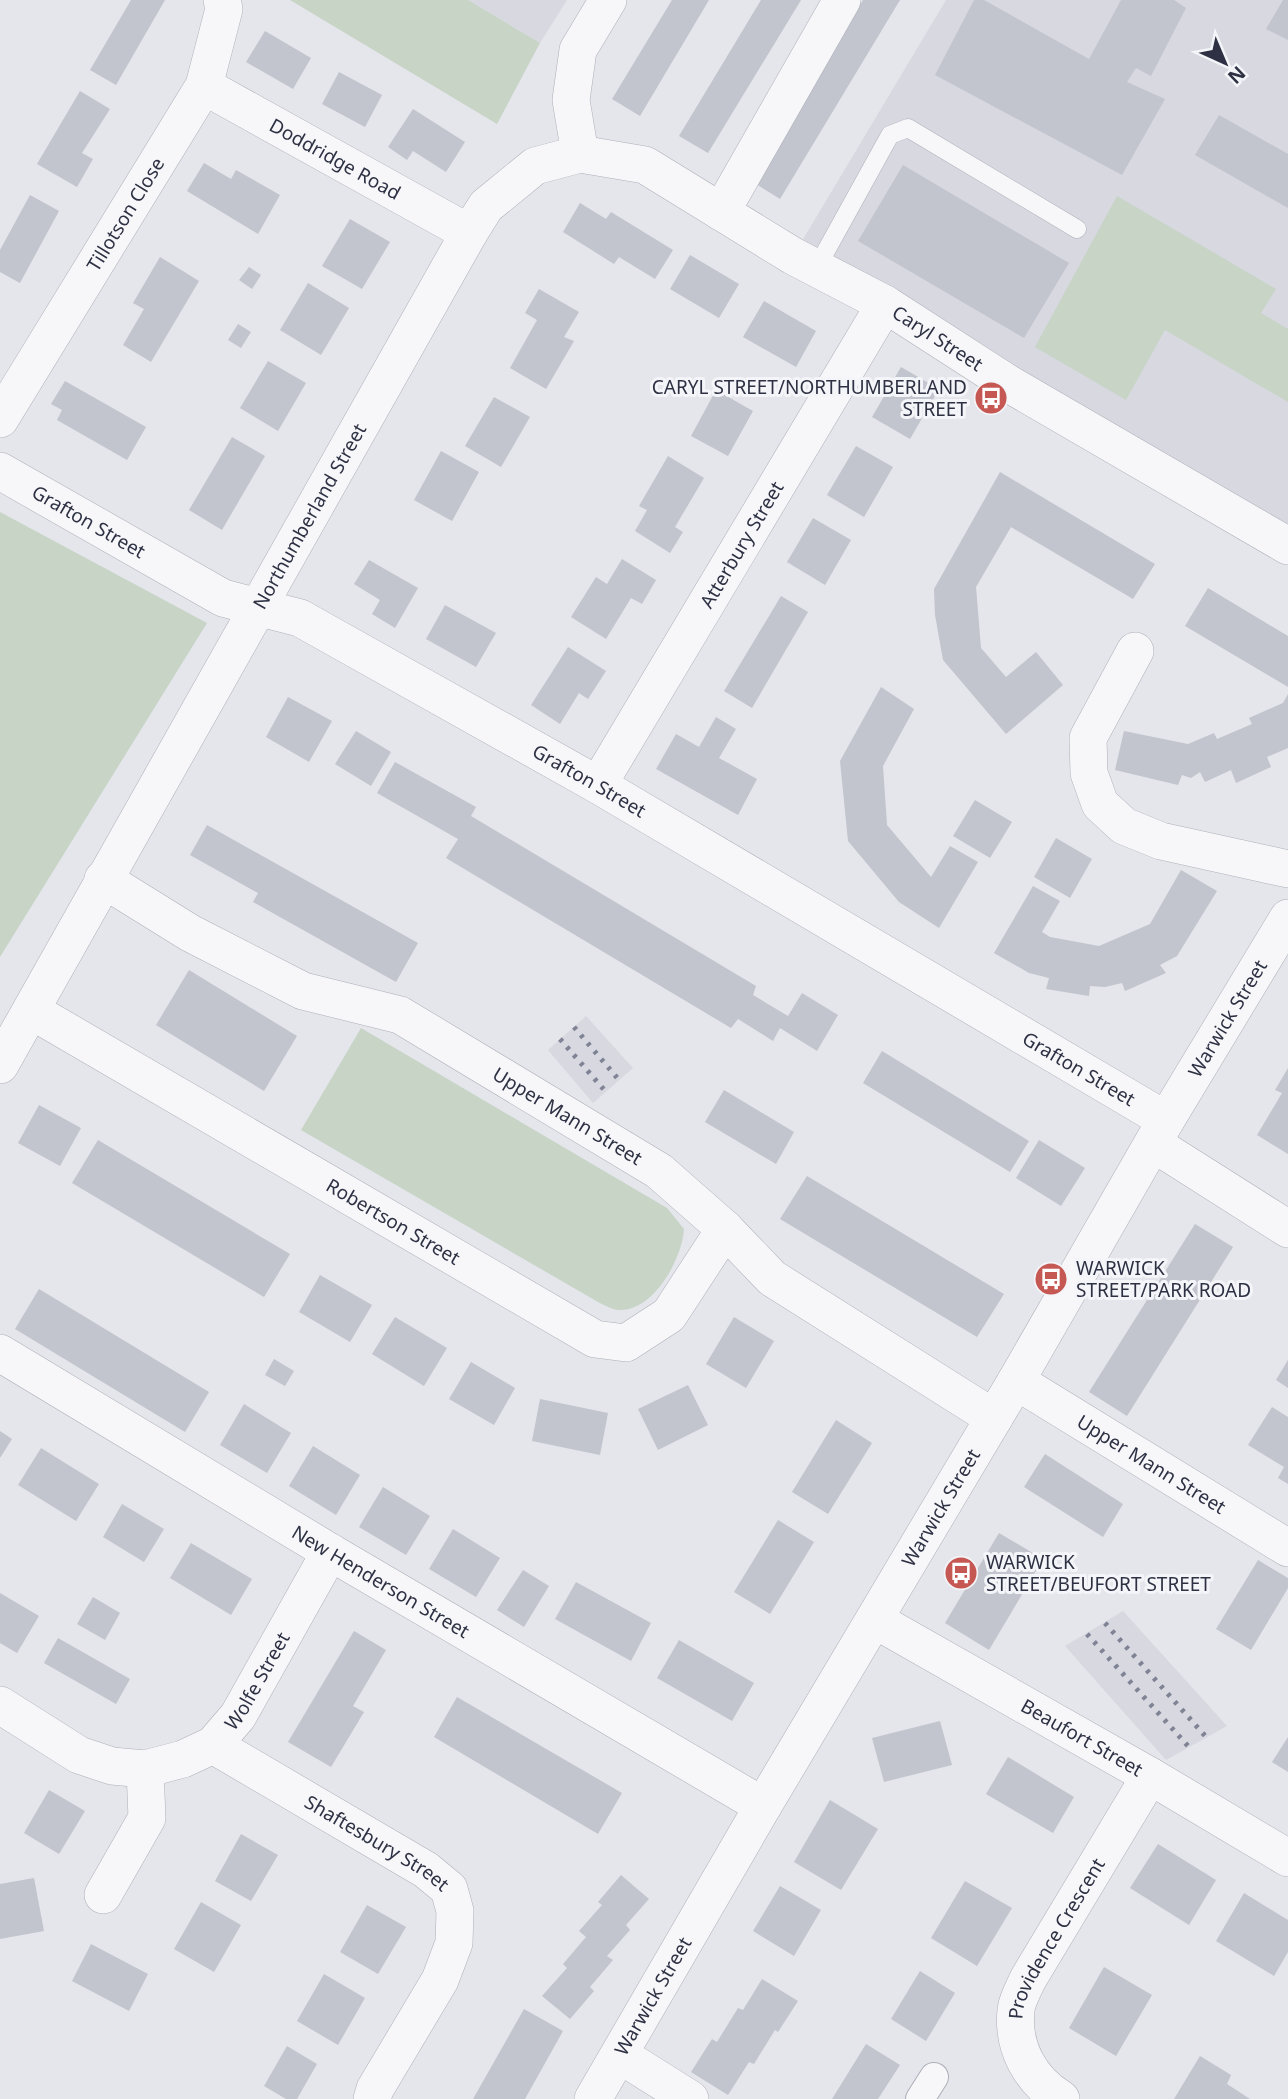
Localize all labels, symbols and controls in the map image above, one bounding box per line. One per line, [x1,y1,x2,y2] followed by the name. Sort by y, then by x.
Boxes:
[1190,28,1260,98] north arrow
[1222,61,1251,90] text: N
[265,112,405,206] street label: Doddridge Road
[81,152,170,276] street label: Tillotson Close
[887,299,988,377] street label: Caryl Street
[652,374,967,422] place label: CARYL STREET/NORTHUMBERLAND STREET
[972,379,1010,417] bus stop icon: CARYL STREET/NORTHUMBERLAND STREET
[247,419,372,614] street label: Northumberland Street
[694,476,789,613] street label: Atterbury Street
[27,479,150,564] street label: Grafton Street
[528,738,651,823] street label: Grafton Street
[1182,955,1273,1082] street label: Warwick Street
[1018,1025,1140,1112] street label: Grafton Street
[488,1061,647,1171] street label: Upper Mann Street
[321,1172,465,1271] street label: Robertson Street
[1076,1255,1251,1303] place label: WARWICK STREET/PARK ROAD
[1032,1260,1070,1298] bus stop icon: WARWICK STREET/PARK ROAD
[1072,1409,1231,1520] street label: Upper Mann Street
[895,1444,986,1571] street label: Warwick Street
[287,1519,474,1644] street label: New Henderson Street
[986,1549,1211,1597] place label: WARWICK STREET/BEUFORT STREET
[942,1554,980,1592] bus stop icon: WARWICK STREET/BEUFORT STREET
[219,1627,296,1736] street label: Wolfe Street
[1016,1693,1148,1782] street label: Beaufort Street
[300,1789,455,1897] street label: Shaftesbury Street
[1002,1853,1111,2020] street label: Providence Crescent
[608,1932,697,2060] street label: Warwick Street

